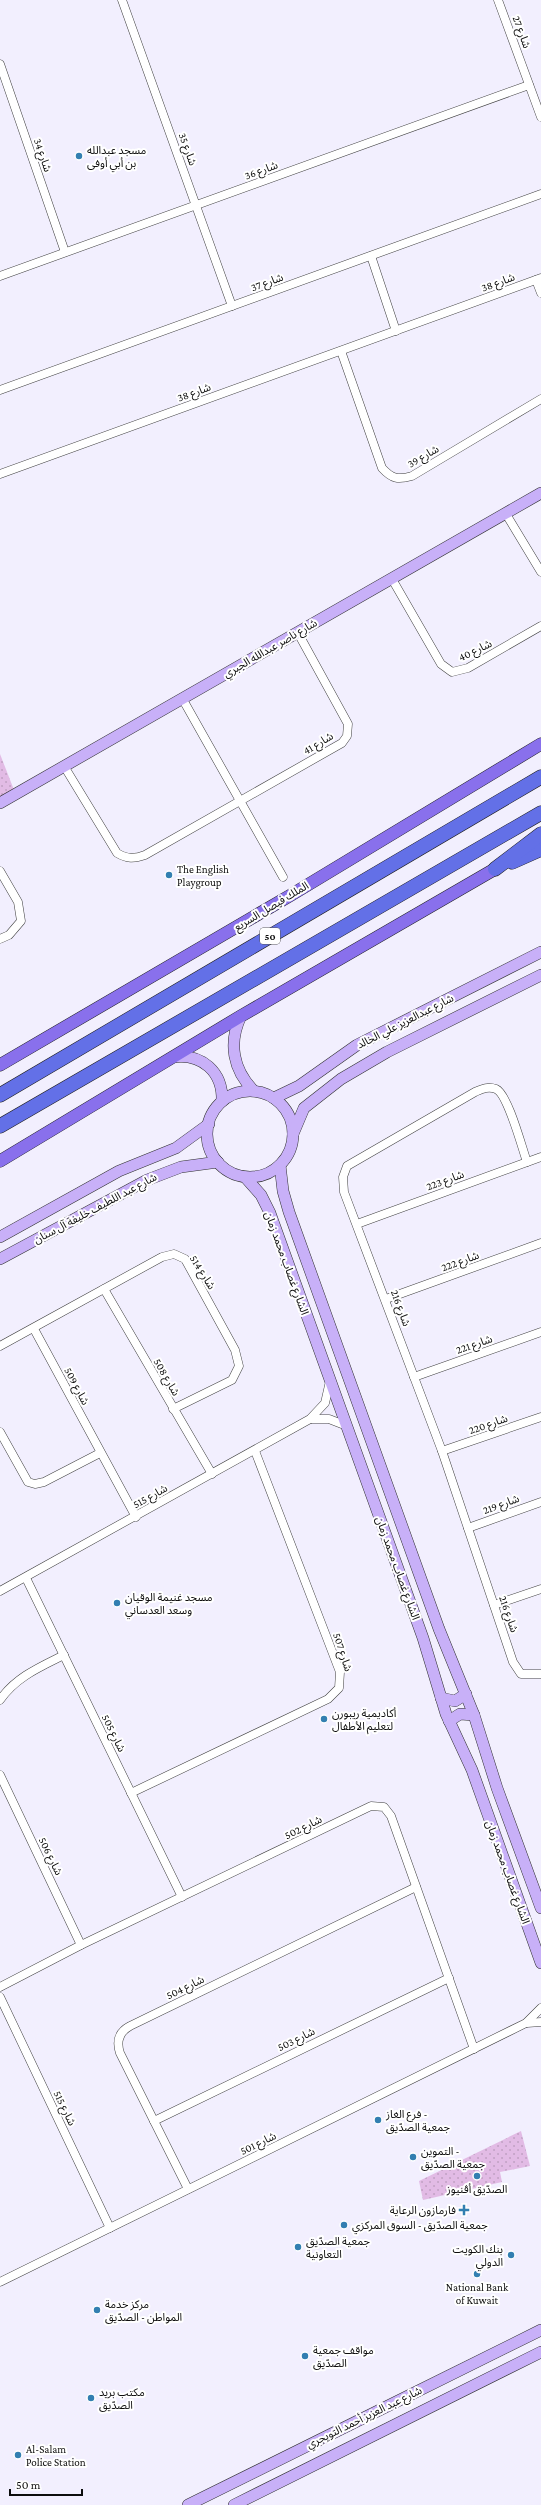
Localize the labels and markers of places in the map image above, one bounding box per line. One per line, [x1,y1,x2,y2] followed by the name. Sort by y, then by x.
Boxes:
[87,144,147,173] place label: مسجد عبدالله بن أبي أوفى
[74,151,84,161] marker: مسجد عبدالله بن أبي أوفى
[177,863,229,889] place label: The English Playgroup
[164,870,174,880] marker: The English Playgroup
[125,1591,213,1620] place label: مسجد غنيمة الوقيان وسعد العدساني
[112,1598,122,1608] marker: مسجد غنيمة الوقيان وسعد العدساني
[332,1707,396,1735] place label: أكاديمية ريبورن لتعليم الأطفال
[319,1714,329,1724] marker: أكاديمية ريبورن لتعليم الأطفال
[385,2108,451,2134] place label: فرع الغاز - جمعية الصدّيق
[373,2115,383,2125] marker: فرع الغاز - جمعية الصدّيق
[421,2145,486,2171] place label: التموين - جمعية الصدّيق
[408,2152,418,2162] marker: التموين - جمعية الصدّيق
[472,2171,482,2181] marker: الصدّيق أڤنيوز
[446,2183,507,2196] place label: الصدّيق أڤنيوز
[390,2204,456,2217] place label: فارمازون الرعاية
[459,2205,469,2215] marker: فارمازون الرعاية
[352,2219,488,2235] place label: جمعية الصدّيق - السوق المركزي
[339,2220,349,2230] marker: جمعية الصدّيق - السوق المركزي
[306,2235,371,2261] place label: جمعية الصدّيق التعاونية
[293,2242,303,2252] marker: جمعية الصدّيق التعاونية
[452,2243,503,2272] place label: بنك الكويت الدولي
[506,2250,516,2260] marker: بنك الكويت الدولي
[472,2269,482,2279] marker: National Bank of Kuwait
[446,2281,509,2306] place label: National Bank of Kuwait
[105,2298,182,2324] place label: مركز خدمة المواطن - الصدّيق
[92,2305,102,2315] marker: مركز خدمة المواطن - الصدّيق
[313,2344,374,2370] place label: مواقف جمعية الصدّيق
[300,2351,310,2361] marker: مواقف جمعية الصدّيق
[99,2386,145,2412] place label: مكتب بريد الصدّيق
[86,2393,96,2403] marker: مكتب بريد الصدّيق
[26,2443,86,2468] place label: Al-Salam Police Station
[13,2450,23,2460] marker: Al-Salam Police Station

